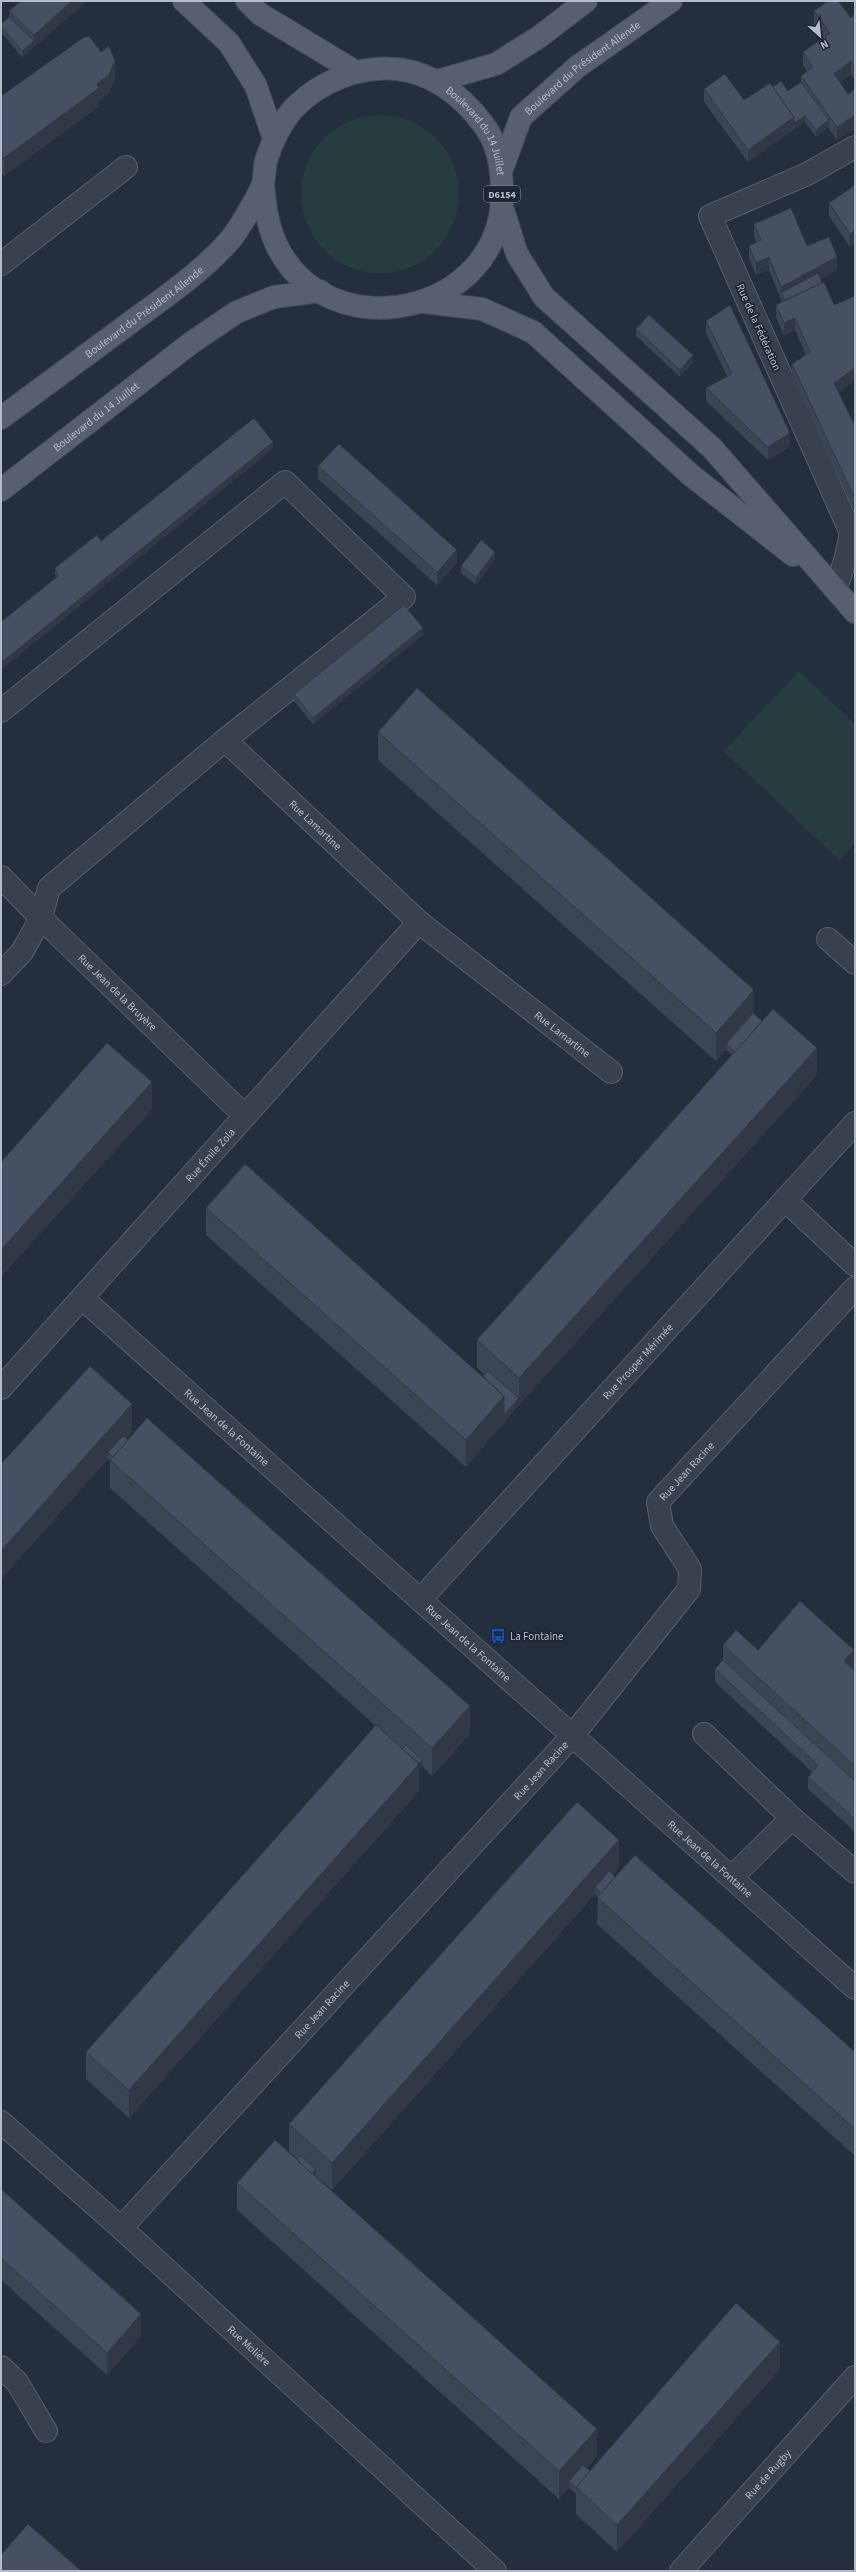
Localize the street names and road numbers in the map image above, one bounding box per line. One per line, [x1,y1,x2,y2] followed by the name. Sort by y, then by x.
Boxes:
[521,17,644,119] street label: Boulevard du Président Allende
[443,83,508,176] street label: Boulevard du 14 Juillet
[484,186,520,202] road number: D6154
[82,263,207,362] street label: Boulevard du Président Allende
[733,281,784,373] street label: Rue de la Fédération
[50,379,143,455] street label: Boulevard du 14 Juillet
[285,797,345,854] street label: Rue Lamartine
[74,951,160,1035] street label: Rue Jean de la Bruyère
[531,1008,594,1061] street label: Rue Lamartine
[182,1125,239,1186] street label: Rue Émile Zola
[599,1320,677,1403] street label: Rue Prosper Mérimée
[181,1386,273,1470] street label: Rue Jean de la Fontaine
[656,1438,718,1504] street label: Rue Jean Racine
[422,1601,514,1686] street label: Rue Jean de la Fontaine
[510,1737,572,1803] street label: Rue Jean Racine
[664,1817,756,1901] street label: Rue Jean de la Fontaine
[291,1976,353,2042] street label: Rue Jean Racine
[224,2322,274,2370] street label: Rue Molière
[742,2446,795,2503] street label: Rue de Rugby

